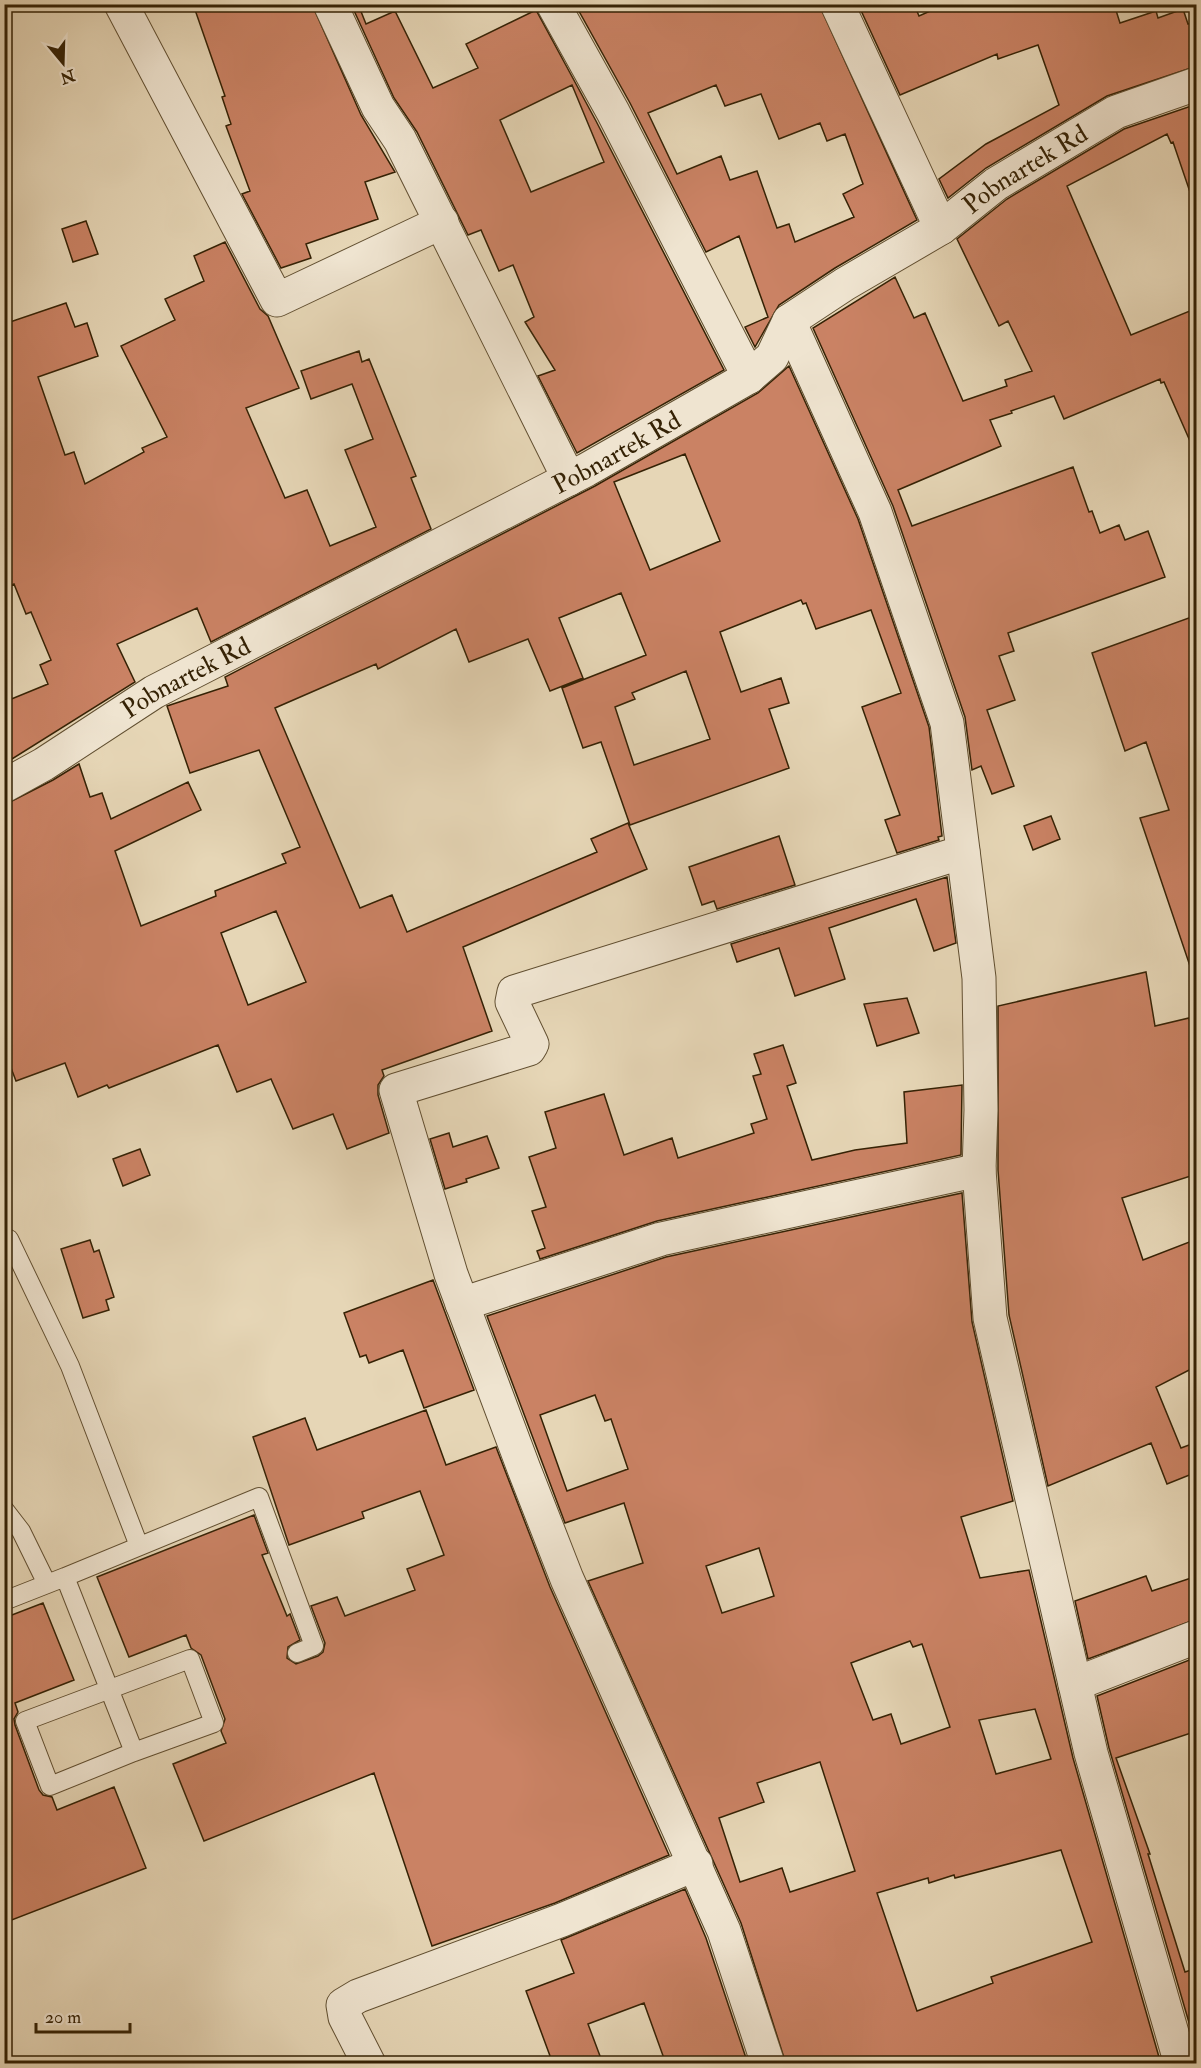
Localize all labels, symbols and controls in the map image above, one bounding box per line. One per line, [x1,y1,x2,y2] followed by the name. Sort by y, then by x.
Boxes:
[33,33,93,93] north arrow
[57,64,79,88] text: N
[957,118,1094,221] street label: Pobnartek Rd
[547,404,687,502] street label: Pobnartek Rd
[116,630,256,726] street label: Pobnartek Rd
[36,1996,130,2034] scale bar
[45,2006,81,2029] text: 20 m

